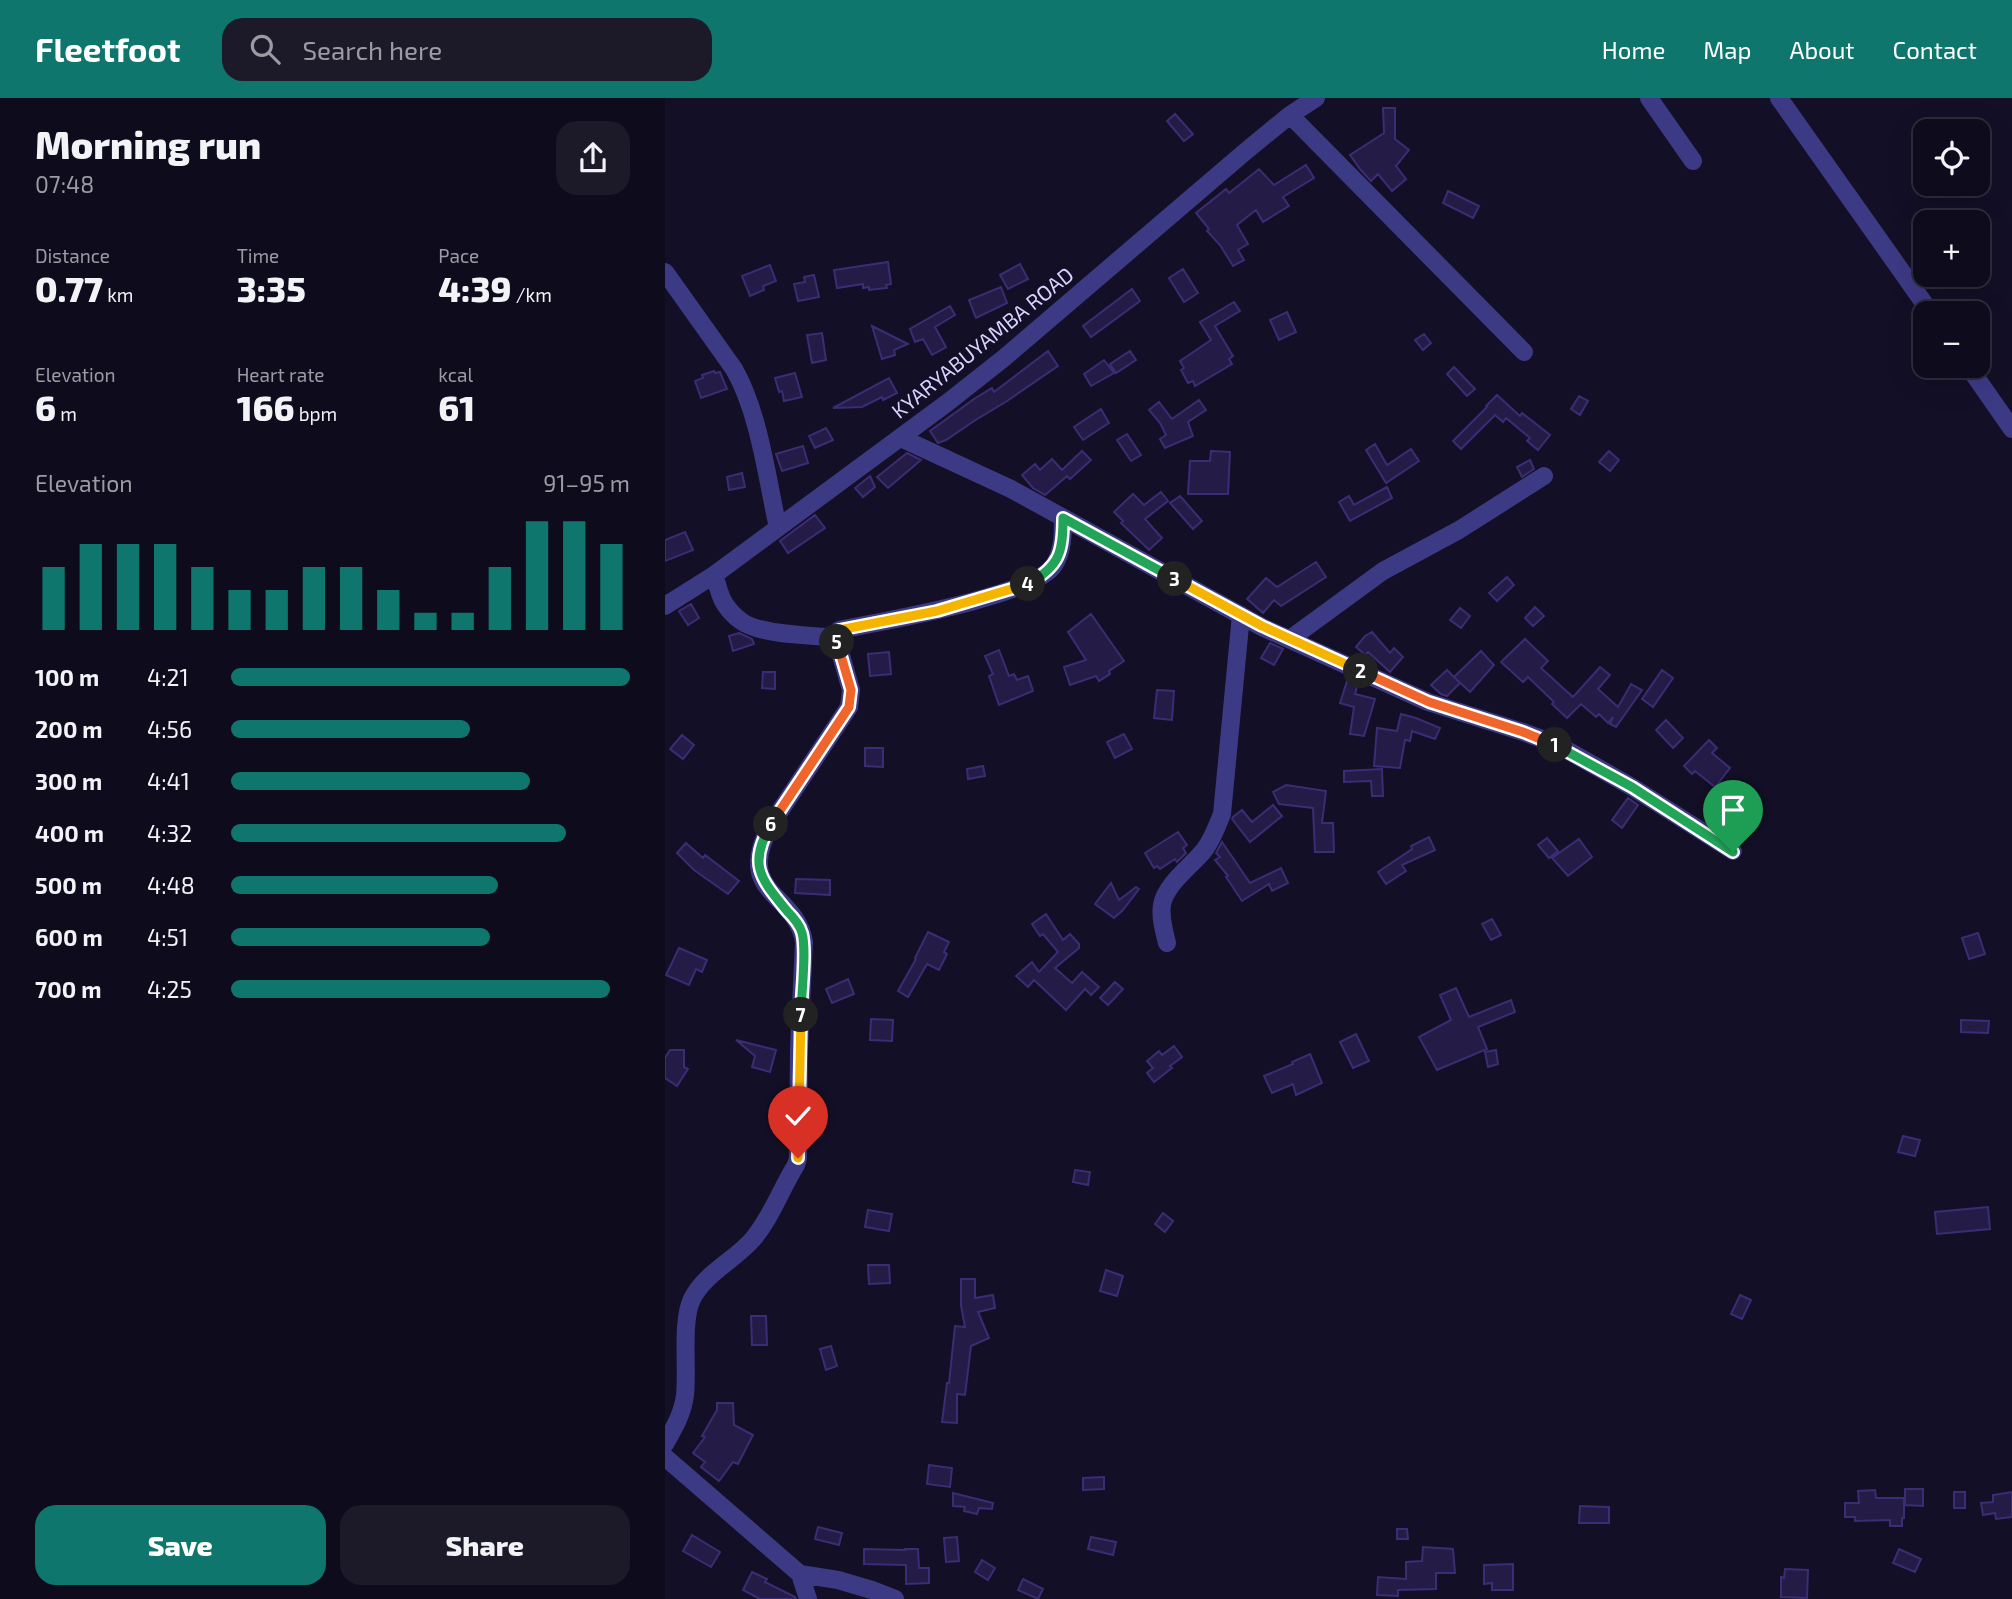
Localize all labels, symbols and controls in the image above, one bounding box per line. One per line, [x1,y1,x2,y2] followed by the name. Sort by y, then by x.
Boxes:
[222,18,712,81] search box
[35,29,180,69] text: Fleetfoot
[246,30,284,68] icon: search
[302,34,442,65] text: Search here
[1602,35,1665,64] text: Home
[1703,35,1751,64] text: Map
[1789,35,1855,64] text: About
[1893,35,1977,64] text: Contact
[1913,119,1990,378] map controls
[1913,119,1990,196] button: locate
[35,121,261,167] text: Morning run
[556,121,630,195] button: share
[35,170,94,198] text: 07:48
[1913,210,1990,287] button: +
[35,244,110,267] text: Distance
[237,244,279,267] text: Time
[438,244,479,267] text: Pace
[886,261,1078,423] street label: KYARYABUYAMBA ROAD
[35,267,103,309] text: 0.77
[237,267,306,309] text: 3:35
[438,267,511,309] text: 4:39
[103,283,133,306] text: km
[511,283,552,306] text: /km
[1913,301,1990,378] button: −
[35,363,116,386] text: Elevation
[237,363,325,386] text: Heart rate
[438,363,473,386] text: kcal
[35,386,56,428] text: 6
[237,386,294,428] text: 166
[438,386,475,428] text: 61
[56,402,77,425] text: m
[294,402,337,425] text: bpm
[35,469,133,497] text: Elevation
[543,469,630,497] text: 91–95 m
[1157,561,1193,596] pin: 3
[1011,566,1045,602] pin: 4
[1169,567,1180,590] text: 3
[1021,572,1034,595] text: 4
[819,624,855,660] pin: 5
[831,630,842,653] text: 5
[1343,654,1379,688] pin: 2
[1355,659,1366,682] text: 2
[35,663,99,691] text: 100 m
[147,663,189,691] text: 4:21
[35,715,103,743] text: 200 m
[147,715,192,743] text: 4:56
[1537,728,1573,762] pin: 1
[1550,733,1559,756] text: 1
[35,767,102,795] text: 300 m
[147,767,190,795] text: 4:41
[1703,780,1763,852] pin
[1714,791,1752,829] icon: arrive
[753,806,789,842] pin: 6
[765,812,776,835] text: 6
[35,819,104,847] text: 400 m
[147,819,192,847] text: 4:32
[35,871,102,899] text: 500 m
[147,871,195,899] text: 4:48
[35,923,103,951] text: 600 m
[147,923,188,951] text: 4:51
[35,975,101,1003] text: 700 m
[147,975,192,1003] text: 4:25
[783,998,819,1032] pin: 7
[795,1003,806,1026] text: 7
[768,1086,828,1158] pin
[779,1097,817,1135] icon: check
[35,1505,326,1585] button: Save
[340,1505,630,1585] button: Share

